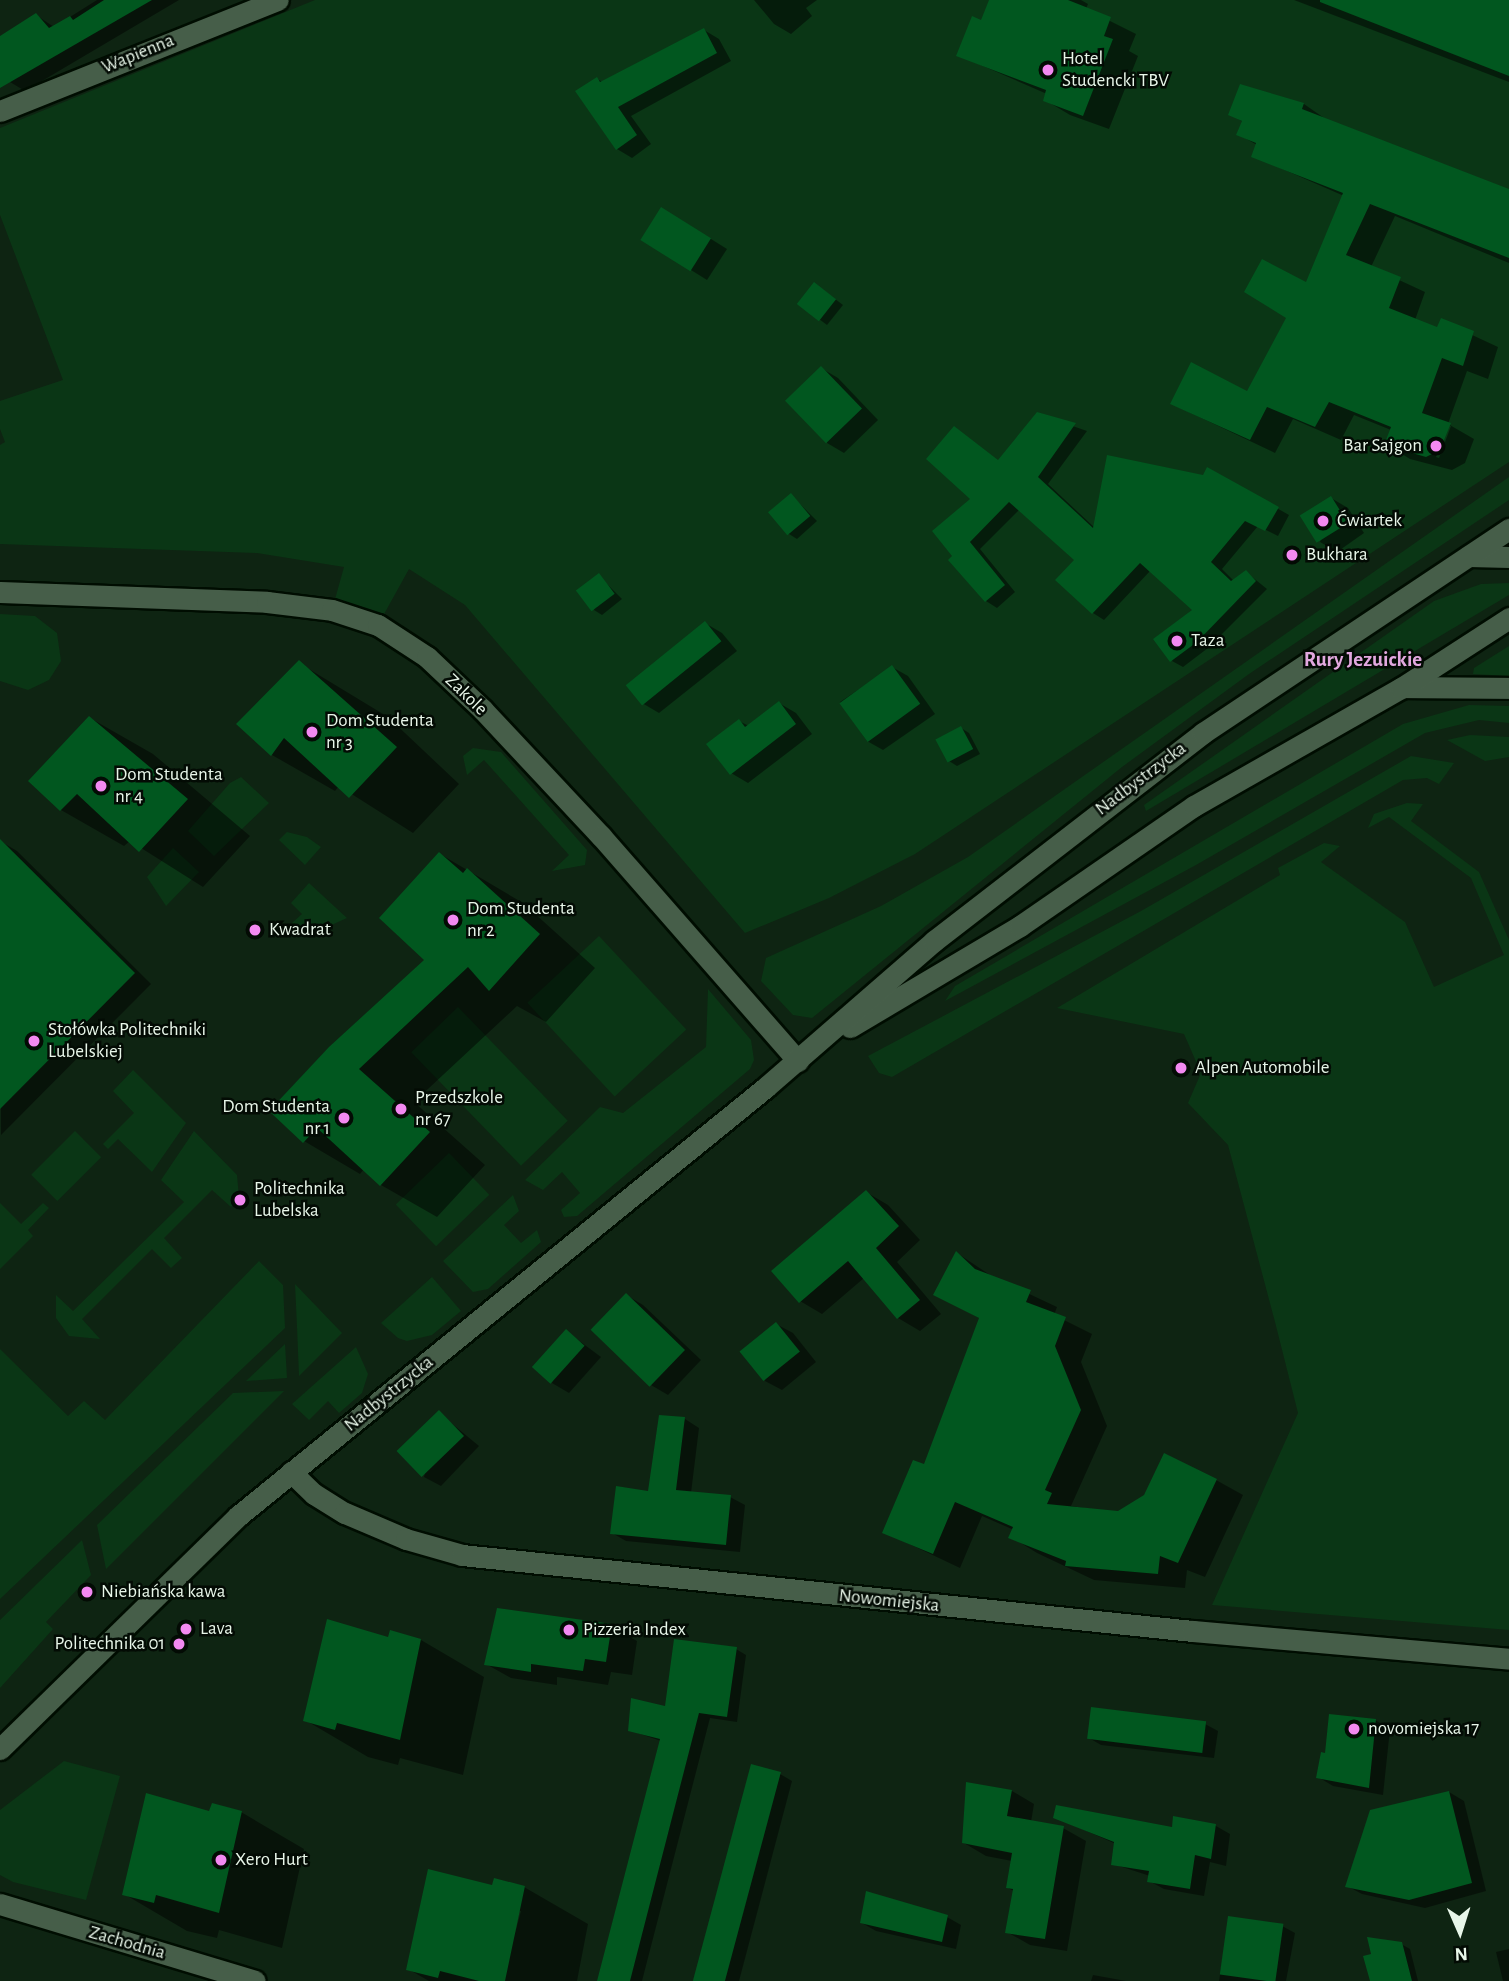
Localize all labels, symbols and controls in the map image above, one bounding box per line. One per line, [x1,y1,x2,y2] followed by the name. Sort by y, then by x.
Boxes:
[99,29,177,79] street label: Wapienna
[1062,48,1169,92] place label: Hotel Studencki TBV
[1040,62,1056,78] marker: Hotel Studencki TBV
[1343,435,1422,457] place label: Bar Sajgon
[1428,438,1444,454] marker: Bar Sajgon
[1337,510,1402,532] place label: Ćwiartek
[1315,513,1331,529] marker: Ćwiartek
[1306,544,1368,566] place label: Bukhara
[1284,547,1300,563] marker: Bukhara
[1191,630,1224,652] place label: Taza
[1169,633,1185,649] marker: Taza
[1304,647,1422,673] district label: Rury Jezuickie
[440,669,492,721] street label: Zakole
[326,710,434,754] place label: Dom Studenta nr 3
[304,724,320,740] marker: Dom Studenta nr 3
[1091,737,1191,821] street label: Nadbystrzycka
[115,764,223,808] place label: Dom Studenta nr 4
[93,778,109,794] marker: Dom Studenta nr 4
[467,898,575,942] place label: Dom Studenta nr 2
[445,912,461,928] marker: Dom Studenta nr 2
[269,919,331,941] place label: Kwadrat
[247,922,263,938] marker: Kwadrat
[48,1019,206,1063] place label: Stołówka Politechniki Lubelskiej
[26,1033,42,1049] marker: Stołówka Politechniki Lubelskiej
[1195,1057,1330,1079] place label: Alpen Automobile
[1173,1060,1189,1076] marker: Alpen Automobile
[415,1087,503,1131] place label: Przedszkole nr 67
[222,1096,330,1140] place label: Dom Studenta nr 1
[393,1101,409,1117] marker: Przedszkole nr 67
[336,1110,352,1126] marker: Dom Studenta nr 1
[254,1178,345,1222] place label: Politechnika Lubelska
[232,1192,248,1208] marker: Politechnika Lubelska
[340,1351,438,1437] street label: Nadbystrzycka
[101,1581,225,1603] place label: Niebiańska kawa
[79,1584,95,1600] marker: Niebiańska kawa
[838,1584,940,1618] street label: Nowomiejska
[200,1618,233,1640] place label: Lava
[583,1619,686,1641] place label: Pizzeria Index
[178,1621,194,1637] marker: Lava
[561,1622,577,1638] marker: Pizzeria Index
[55,1633,165,1655] place label: Politechnika 01
[171,1636,187,1652] marker: Politechnika 01
[1368,1718,1479,1740] place label: novomiejska 17
[1346,1721,1362,1737] marker: novomiejska 17
[235,1849,308,1871] place label: Xero Hurt
[213,1852,229,1868] marker: Xero Hurt
[1425,1897,1495,1967] north arrow
[86,1921,168,1965] street label: Zachodnia
[1454,1944,1468,1963] text: N

